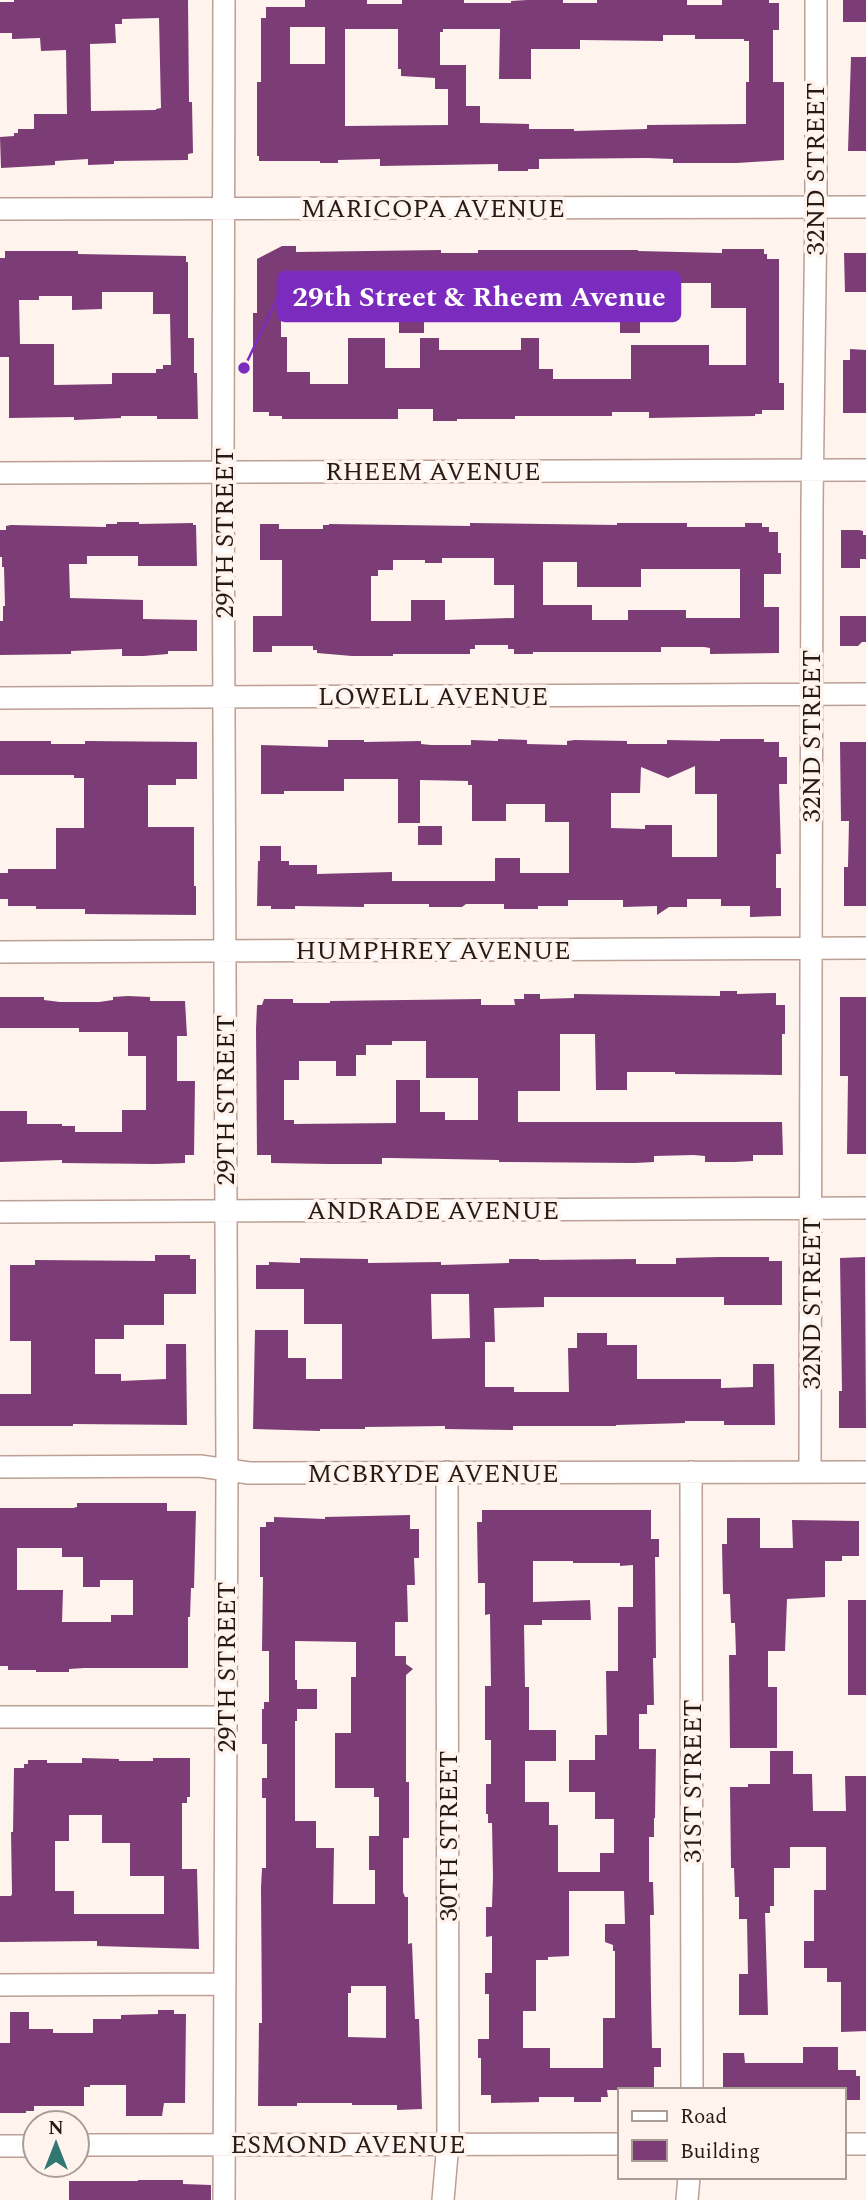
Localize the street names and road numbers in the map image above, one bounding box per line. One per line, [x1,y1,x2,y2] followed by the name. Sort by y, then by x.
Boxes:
[796,82,836,256] street label: 32ND STREET
[301,189,565,229] street label: MARICOPA AVENUE
[205,447,245,619] street label: 29TH STREET
[325,452,541,492] street label: RHEEM AVENUE
[792,649,832,823] street label: 32ND STREET
[318,677,548,717] street label: LOWELL AVENUE
[295,931,571,971] street label: HUMPHREY AVENUE
[206,1014,246,1186] street label: 29TH STREET
[307,1191,559,1231] street label: ANDRADE AVENUE
[792,1216,832,1390] street label: 32ND STREET
[307,1454,559,1494] street label: MCBRYDE AVENUE
[207,1581,247,1753] street label: 29TH STREET
[673,1699,713,1863] street label: 31ST STREET
[429,1750,469,1922] street label: 30TH STREET
[230,2125,466,2165] street label: ESMOND AVENUE

